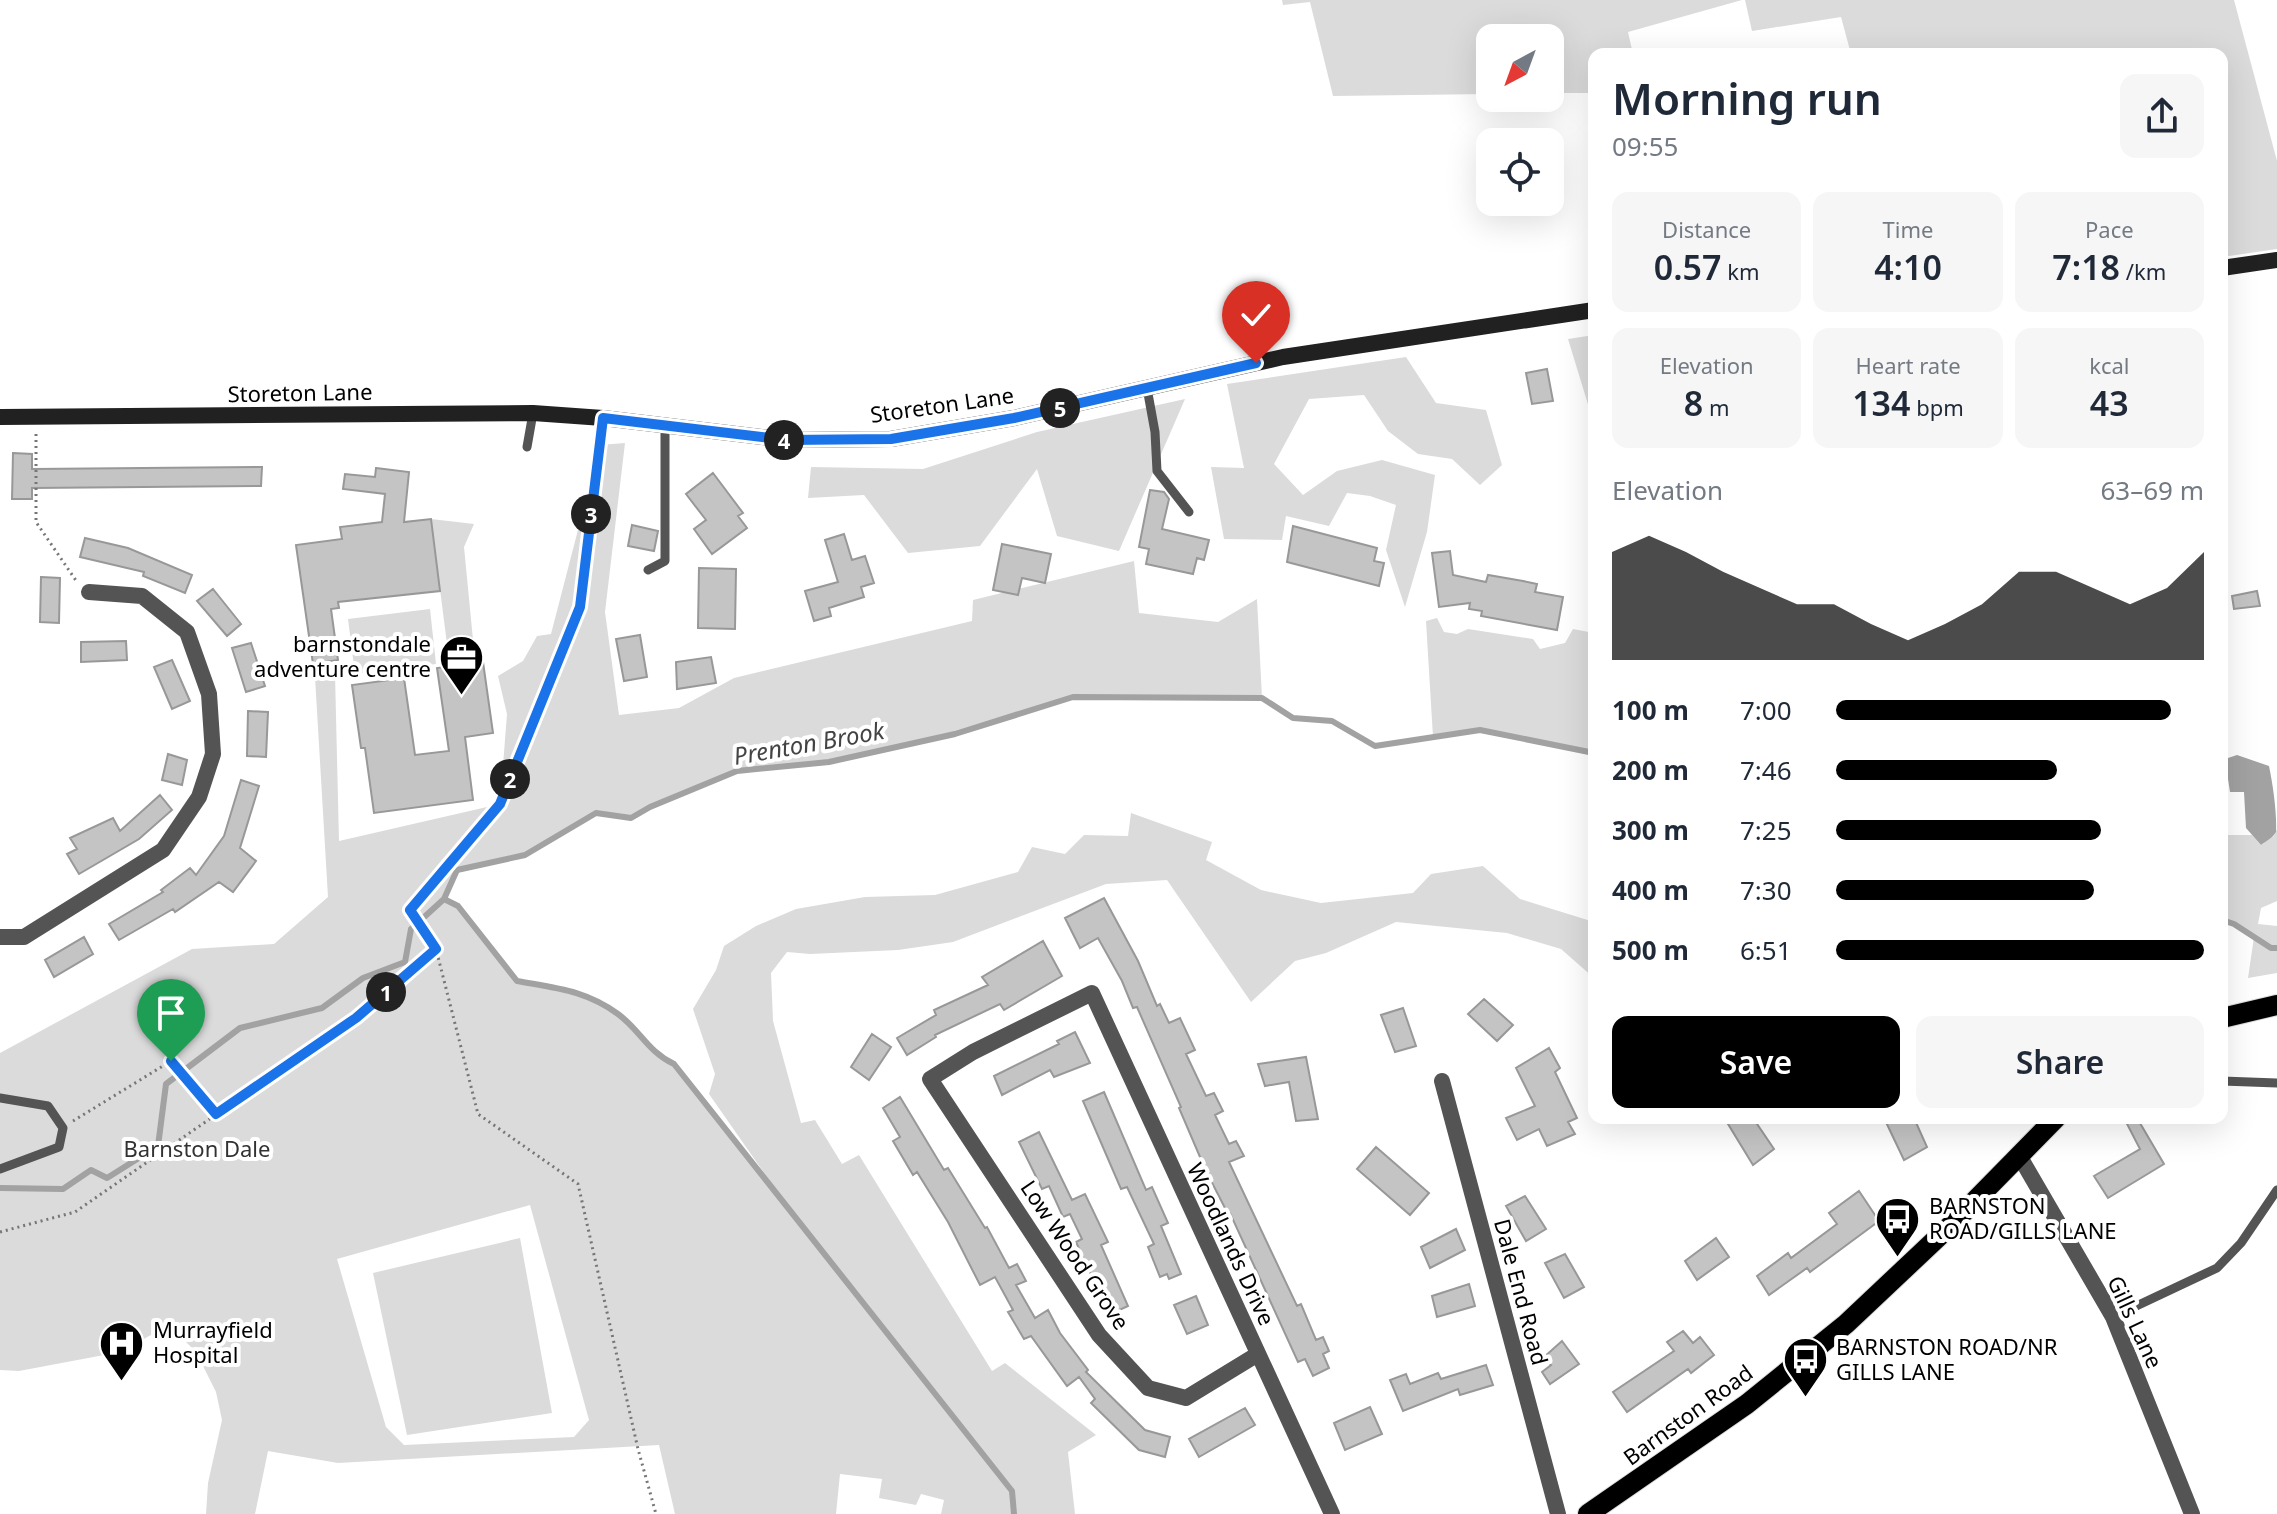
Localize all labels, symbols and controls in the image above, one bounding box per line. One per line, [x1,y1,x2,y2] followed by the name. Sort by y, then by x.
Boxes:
[1476,24,1564,112] north arrow
[1476,24,1564,216] map controls
[1612,68,1882,128] text: Morning run
[2120,74,2204,158] button: share
[1476,128,1564,216] button: locate
[1612,128,1678,164] text: 09:55
[1662,214,1751,244] text: Distance
[1883,214,1933,244] text: Time
[2085,214,2134,244] text: Pace
[1654,244,1722,290] text: 0.57
[1874,244,1942,290] text: 4:10
[2052,244,2120,290] text: 7:18
[1722,256,1760,286] text: km
[2120,256,2166,286] text: /km
[1222,281,1290,363] pin
[1234,293,1278,337] icon: check
[1660,350,1754,380] text: Elevation
[1855,350,1961,380] text: Heart rate
[2089,350,2129,380] text: kcal
[227,376,373,408] street label: Storeton Lane
[868,379,1016,429] street label: Storeton Lane
[1684,380,1703,426] text: 8
[1852,380,1910,426] text: 134
[2090,380,2129,426] text: 43
[1040,388,1080,428] pin: 5
[1703,392,1730,422] text: m
[1910,392,1964,422] text: bpm
[1054,393,1066,423] text: 5
[764,420,804,460] pin: 4
[778,425,790,455] text: 4
[1612,472,1723,508] text: Elevation
[2100,472,2204,508] text: 63–69 m
[571,494,611,534] pin: 3
[585,499,597,529] text: 3
[254,628,431,683] place label: barnstondale adventure centre
[438,633,486,696] office icon: barnstondale adventure centre
[1612,692,1689,728] text: 100 m
[1740,692,1792,728] text: 7:00
[731,713,888,772] water label: Prenton Brook
[1612,752,1689,788] text: 200 m
[1740,752,1792,788] text: 7:46
[490,759,530,799] pin: 2
[504,764,516,794] text: 2
[1612,812,1689,848] text: 300 m
[1740,812,1792,848] text: 7:25
[1612,872,1689,908] text: 400 m
[1740,872,1792,908] text: 7:30
[1612,932,1689,968] text: 500 m
[1740,932,1792,968] text: 6:51
[366,972,406,1012] pin: 1
[380,977,392,1007] text: 1
[137,979,205,1061] pin
[149,991,193,1035] icon: arrive
[1612,1016,1900,1108] button: Save
[1916,1016,2204,1108] button: Share
[124,1133,270,1163] park label: Barnston Dale
[1181,1157,1283,1330] street label: Woodlands Drive
[1015,1174,1137,1335] street label: Low Wood Grove
[1929,1190,2117,1245] place label: BARNSTON ROAD/GILLS LANE
[1874,1195,1922,1258] bus stop icon: BARNSTON ROAD/GILLS LANE
[1488,1215,1556,1368] street label: Dale End Road
[2101,1270,2170,1373] street label: Gills Lane
[153,1314,273,1369] place label: Murrayfield Hospital
[98,1319,146,1382] hospital icon: Murrayfield Hospital
[1836,1331,2058,1386] place label: BARNSTON ROAD/NR GILLS LANE
[1781,1336,1829,1399] bus stop icon: BARNSTON ROAD/NR GILLS LANE
[1617,1357,1758,1471] street label: Barnston Road

